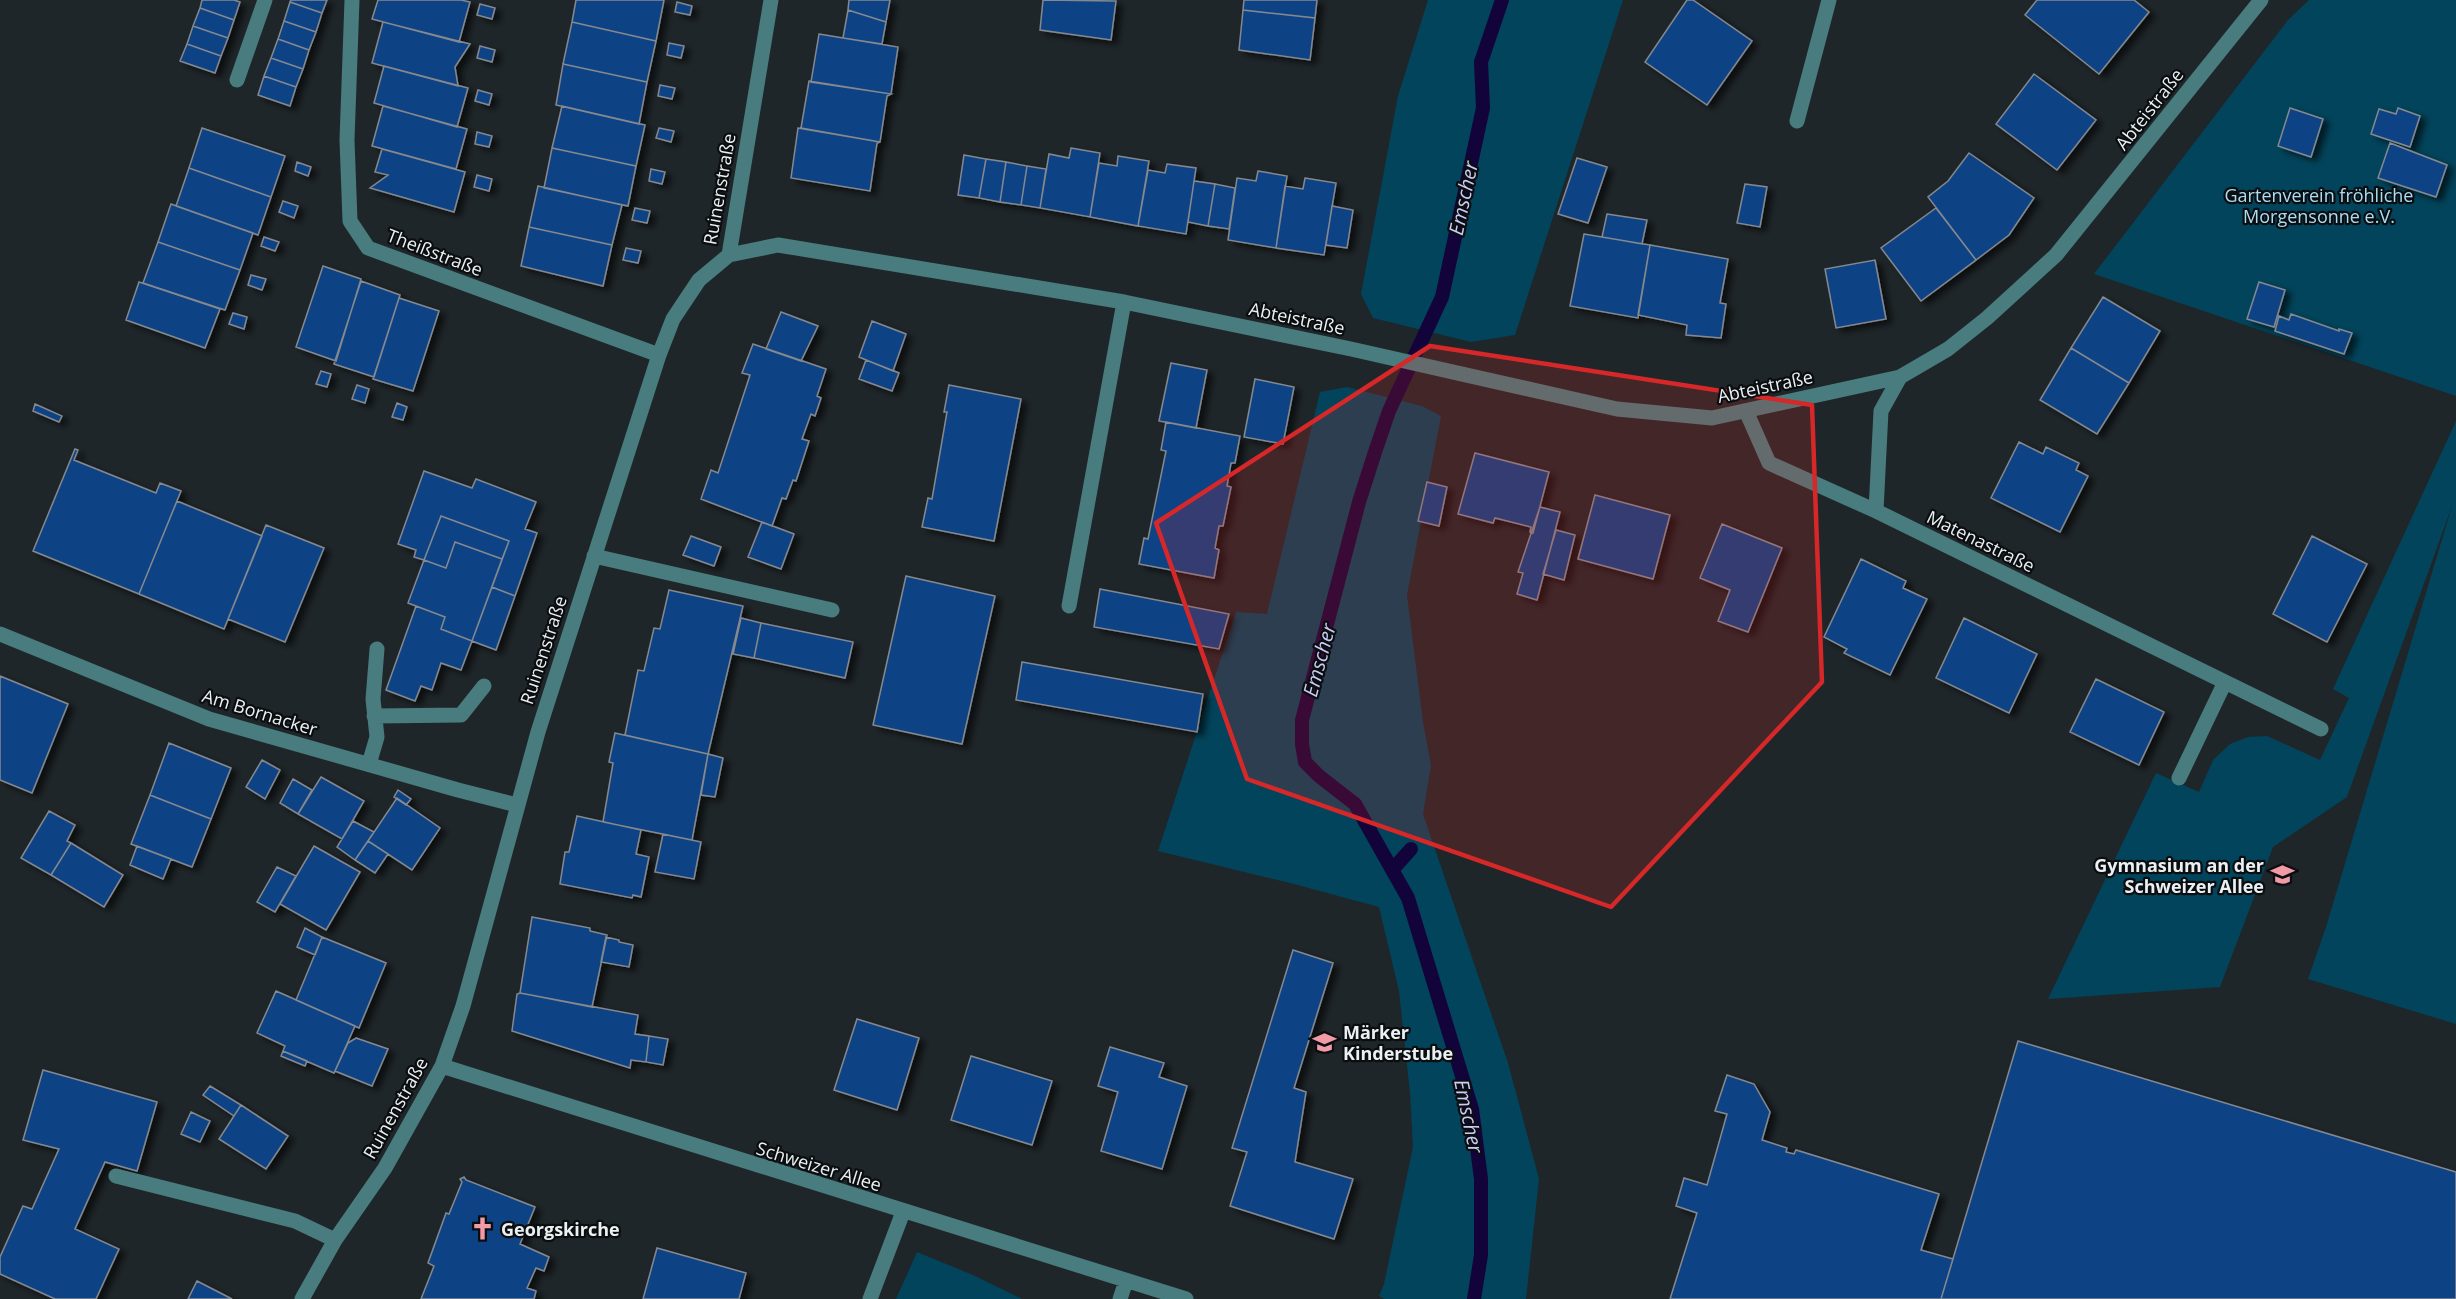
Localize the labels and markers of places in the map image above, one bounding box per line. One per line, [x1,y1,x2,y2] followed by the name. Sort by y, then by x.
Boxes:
[2094,853,2264,898] place label: Gymnasium an der Schweizer Allee
[2269,862,2295,888] school or university icon: Gymnasium an der Schweizer Allee
[1343,1020,1453,1065] place label: Märker Kinderstube
[1312,1029,1338,1055] school or university icon: Märker Kinderstube
[470,1216,496,1242] church icon: Georgskirche
[501,1217,620,1241] place label: Georgskirche

